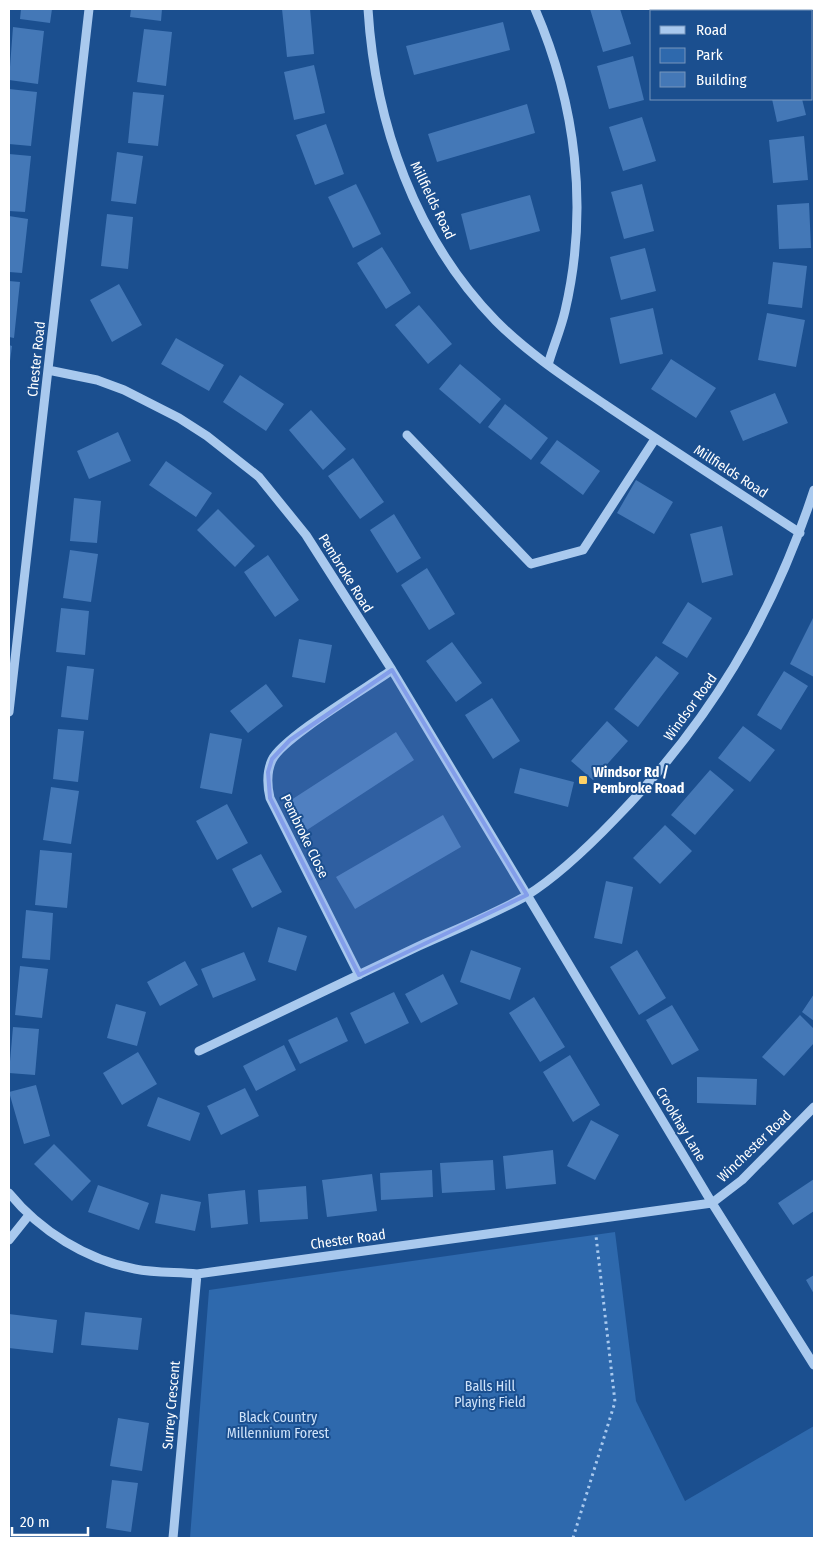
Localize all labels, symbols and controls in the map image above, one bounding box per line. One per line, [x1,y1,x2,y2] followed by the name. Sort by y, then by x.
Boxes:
[650,10,813,100] legend
[696,21,727,39] text: Road
[696,46,723,64] text: Park
[696,71,747,89] text: Building
[406,158,459,242] street label: Millfields Road
[24,321,49,398] street label: Chester Road
[691,441,771,502] street label: Millfields Road
[315,531,377,616] street label: Pembroke Road
[660,670,721,744] street label: Windsor Road
[593,764,684,797] place label: Windsor Rd / Pembroke Road
[577,774,589,786] marker: Windsor Rd / Pembroke Road
[277,791,332,881] street label: Pembroke Close
[652,1084,709,1164] street label: Crookhay Lane
[714,1107,795,1186] street label: Winchester Road
[309,1226,387,1253] street label: Chester Road
[159,1360,184,1450] street label: Surrey Crescent
[454,1378,526,1411] park label: Balls Hill Playing Field
[227,1409,330,1442] park label: Black Country Millennium Forest
[12,1504,89,1536] scale bar
[20,1513,50,1531] text: 20 m

